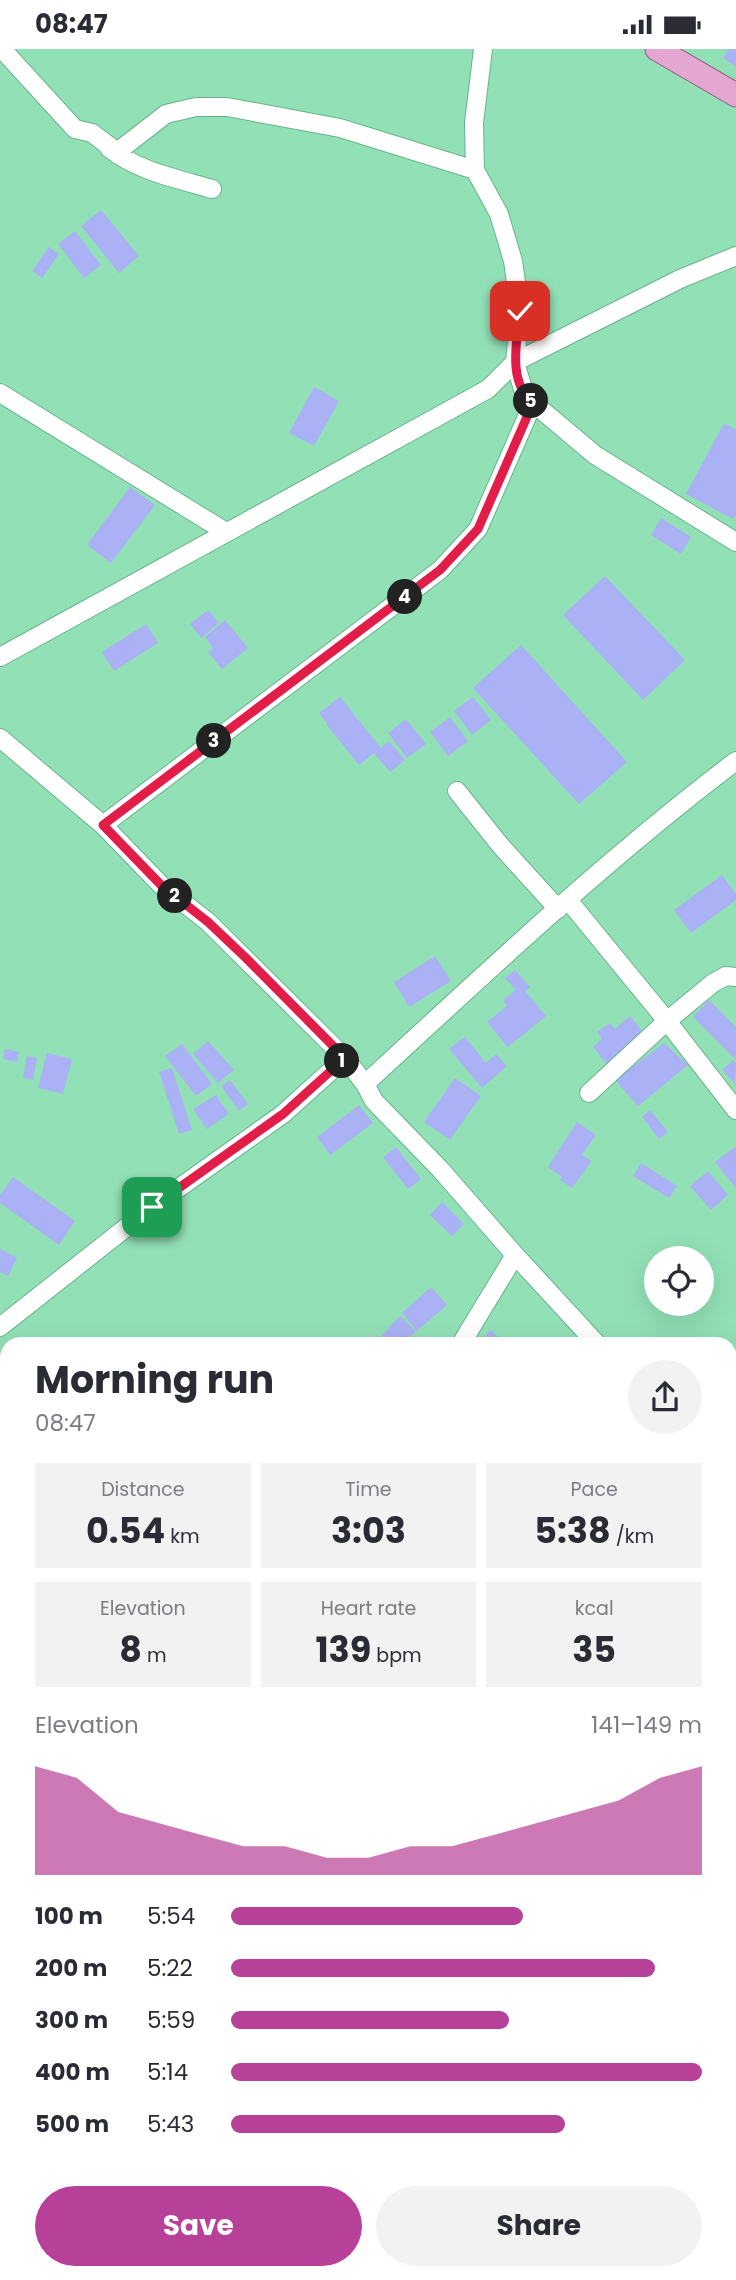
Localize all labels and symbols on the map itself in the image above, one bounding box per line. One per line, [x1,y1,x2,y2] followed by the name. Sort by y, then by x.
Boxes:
[490,281,550,341] pin
[514,383,548,419] pin: 5
[388,579,422,615] pin: 4
[196,723,232,759] pin: 3
[158,879,192,913] pin: 2
[324,1044,360,1079] pin: 1
[122,1177,182,1237] pin

